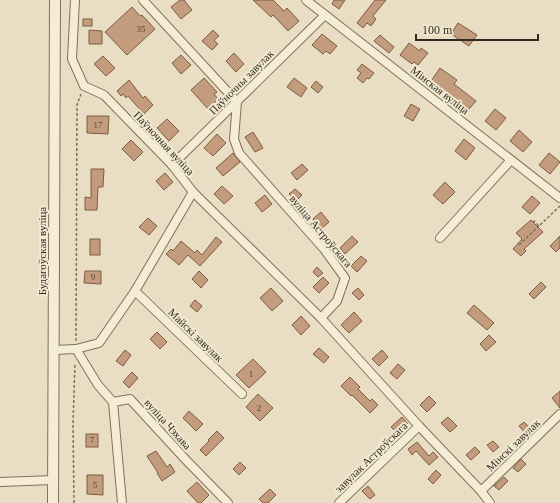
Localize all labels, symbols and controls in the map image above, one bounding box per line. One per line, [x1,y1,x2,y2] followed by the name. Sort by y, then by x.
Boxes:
[416,16,538,42] scale bar
[422,23,453,37] text: 100 m
[137,24,146,34] house number: 35
[206,47,276,117] street label: Паўночны завулак
[408,64,472,117] street label: Мінская вуліца
[131,109,197,177] street label: Паўночная вуліца
[94,120,103,130] house number: 17
[287,193,355,270] street label: вуліца Астроўскага
[36,207,48,295] street label: Будагоўская вуліца
[91,272,96,282] house number: 9
[166,306,226,365] street label: Майскі завулак
[249,369,253,379] house number: 1
[142,396,194,452] street label: вуліца Чэхава
[257,403,261,413] house number: 2
[484,416,543,473] street label: Мінскі завулак
[332,419,410,495] street label: завулак Астроўскага
[90,435,95,445] house number: 7
[93,480,98,490] house number: 5

